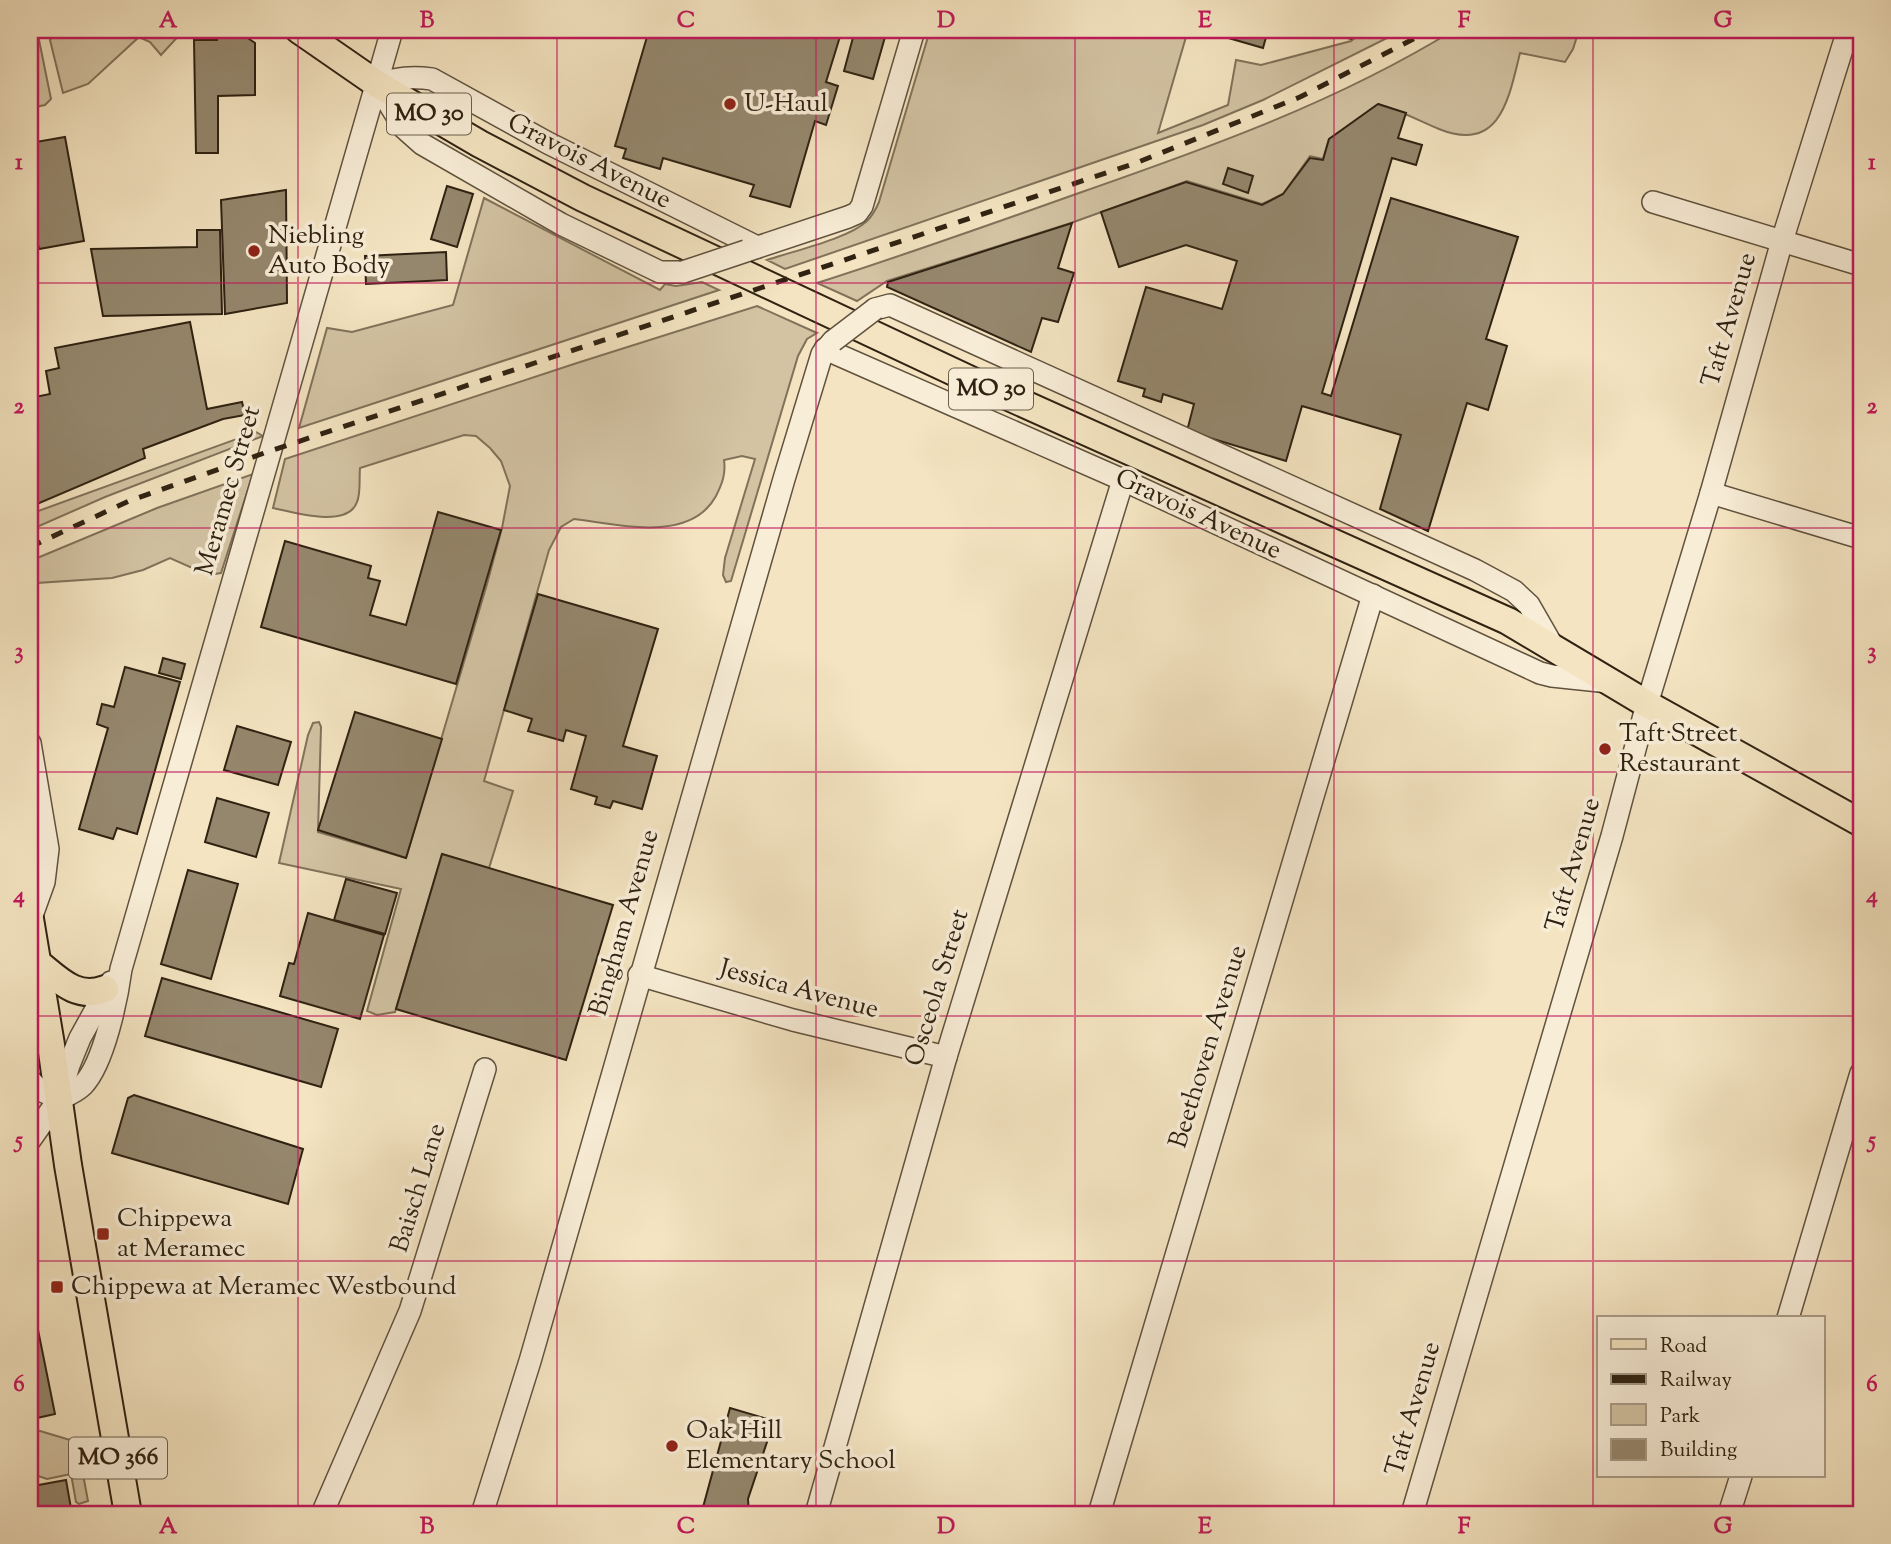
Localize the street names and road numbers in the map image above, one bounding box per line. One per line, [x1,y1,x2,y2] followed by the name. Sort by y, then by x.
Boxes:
[387,93,471,134] road number: MO 30
[501,105,677,219] street label: Gravois Avenue
[1693,248,1767,392] street label: Taft Avenue
[949,368,1033,410] road number: MO 30
[187,402,271,580] street label: Meramec Street
[1109,460,1287,570] street label: Gravois Avenue
[1537,793,1611,937] street label: Taft Avenue
[581,825,669,1021] street label: Bingham Avenue
[897,905,979,1071] street label: Osceola Street
[1161,941,1257,1153] street label: Beethoven Avenue
[713,950,883,1029] street label: Jessica Avenue
[382,1119,456,1257] street label: Baisch Lane
[1377,1337,1451,1481] street label: Taft Avenue
[69,1438,167,1478] road number: MO 366

